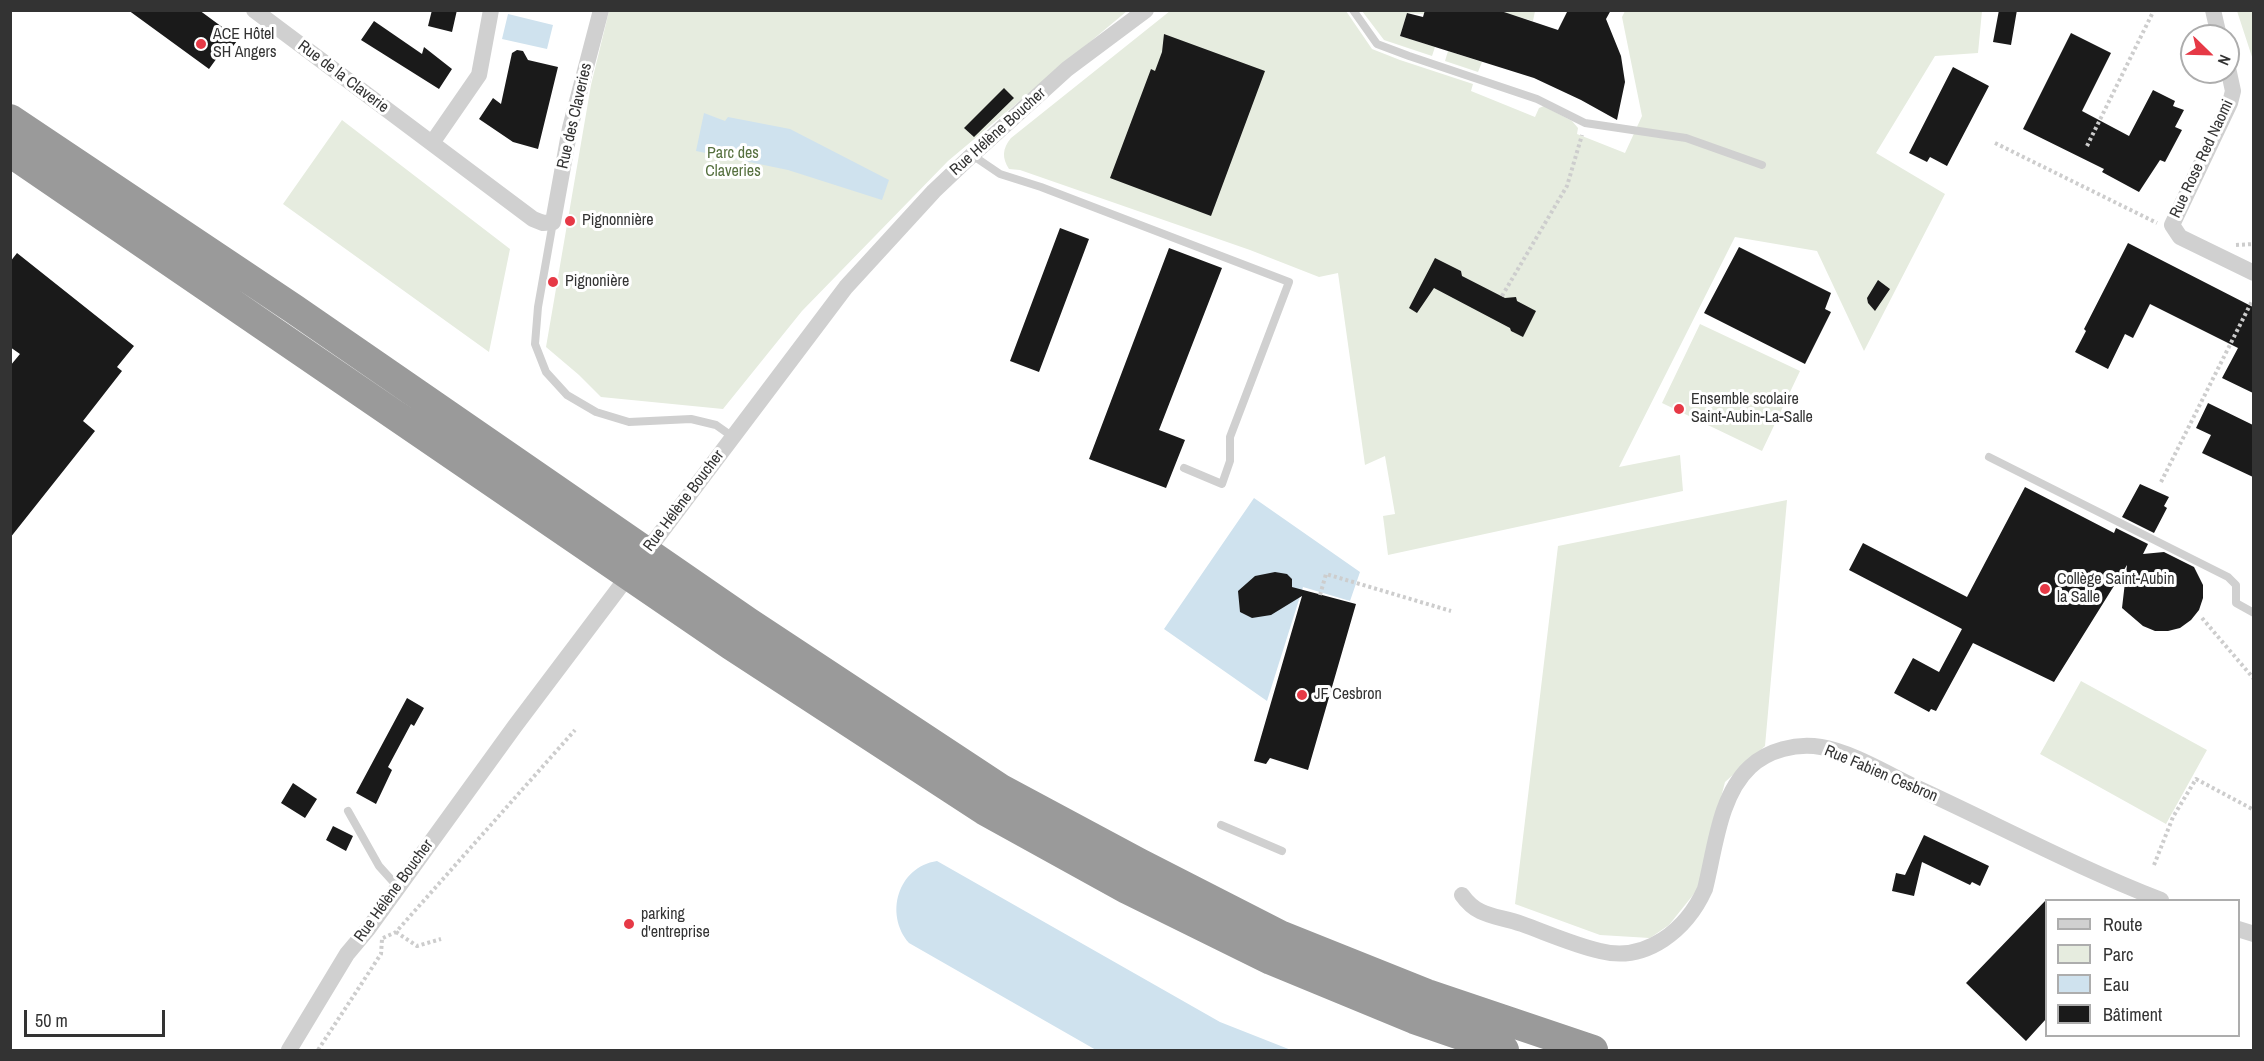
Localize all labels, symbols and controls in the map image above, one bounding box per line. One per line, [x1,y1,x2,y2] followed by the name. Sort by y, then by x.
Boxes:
[2180,24,2240,84] north arrow
[213,25,276,63] place label: ACE Hôtel SH Angers
[194,37,208,51] marker: ACE Hôtel SH Angers
[294,37,392,117] street label: Rue de la Claverie
[2213,52,2237,69] text: N
[554,61,596,171] street label: Rue des Claveries
[946,84,1050,180] street label: Rue Hélène Boucher
[2166,97,2238,221] street label: Rue Rose Red Naomi
[705,144,761,182] park label: Parc des Claveries
[582,211,653,231] place label: Pignonnière
[563,214,577,228] marker: Pignonnière
[565,272,629,292] place label: Pignonière
[546,275,560,289] marker: Pignonière
[1691,390,1813,428] place label: Ensemble scolaire Saint-Aubin-La-Salle
[1672,402,1686,416] marker: Ensemble scolaire Saint-Aubin-La-Salle
[640,447,728,555] street label: Rue Hélène Boucher
[2057,570,2174,608] place label: Collège Saint-Aubin la Salle
[2038,582,2052,596] marker: Collège Saint-Aubin la Salle
[1314,685,1382,705] place label: JF Cesbron
[1295,688,1309,702] marker: JF Cesbron
[1821,741,1941,807] street label: Rue Fabien Cesbron
[350,836,438,946] street label: Rue Hélène Boucher
[2045,899,2240,1037] legend
[641,905,710,943] place label: parking d'entreprise
[2103,912,2142,937] text: Route
[622,917,636,931] marker: parking d'entreprise
[2103,942,2133,967] text: Parc
[2103,972,2129,997] text: Eau
[27,998,168,1036] scale bar
[2103,1002,2162,1027] text: Bâtiment
[35,1008,68,1033] text: 50 m

